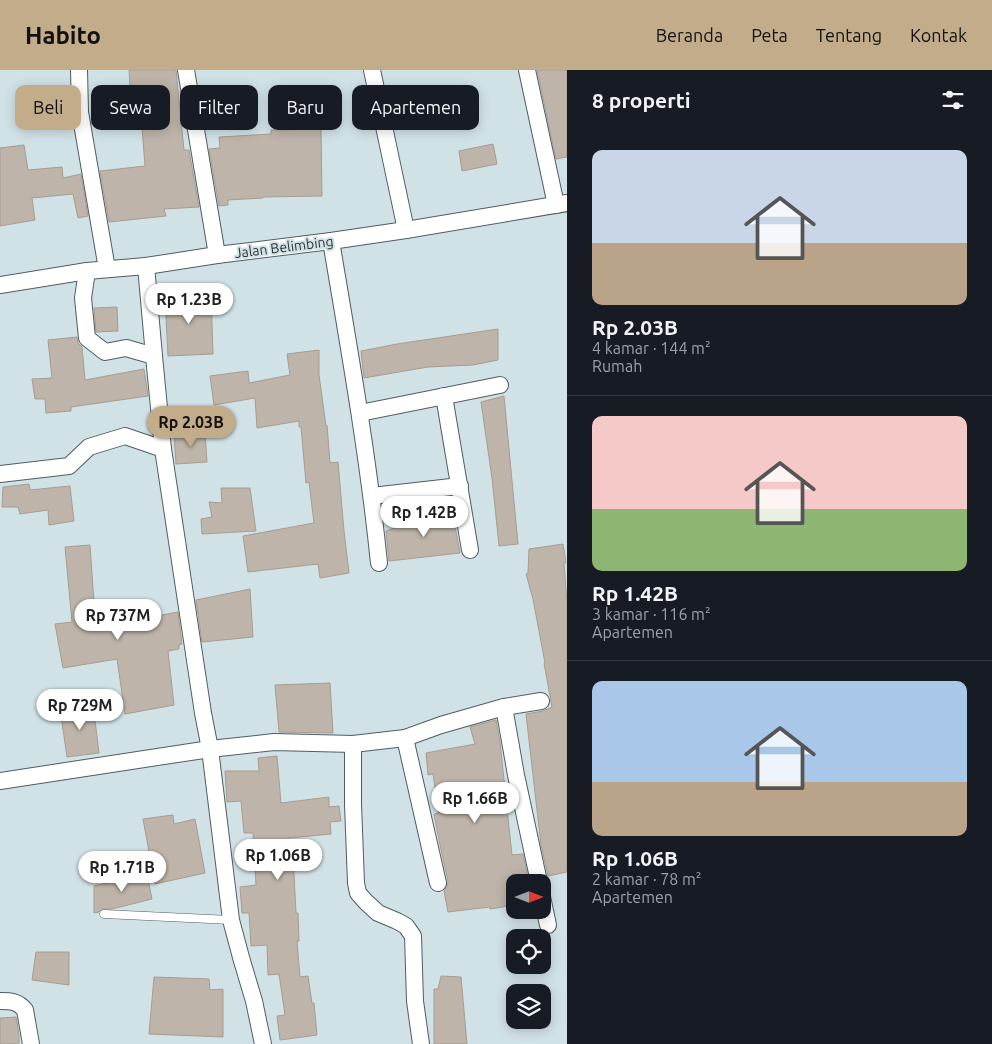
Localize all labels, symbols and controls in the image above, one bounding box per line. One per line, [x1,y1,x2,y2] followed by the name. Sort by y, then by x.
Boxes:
[25,22,101,49] text: Habito
[656,25,723,45] text: Beranda
[751,25,788,45] text: Peta
[816,25,882,45] text: Tentang
[910,25,967,45] text: Kontak
[15,85,81,130] chip: Beli
[91,85,170,130] chip: Sewa
[180,85,258,130] chip: Filter
[268,85,342,130] chip: Baru
[352,85,479,130] chip: Apartemen
[939,86,967,114] icon: filters
[592,88,691,112] text: 8 properti
[735,183,825,273] icon: home
[234,233,334,261] street label: Jalan Belimbing
[137,282,241,325] pin: Rp 1.23B
[156,290,222,308] text: Rp 1.23B
[592,315,678,339] text: Rp 2.03B
[592,339,711,357] text: 4 kamar · 144 m²
[592,357,642,375] text: Rumah
[139,406,243,448] pin: Rp 2.03B
[158,413,224,431] text: Rp 2.03B
[735,448,825,538] icon: home
[372,496,476,538] pin: Rp 1.42B
[391,503,457,521] text: Rp 1.42B
[592,581,678,605] text: Rp 1.42B
[72,598,164,641] pin: Rp 737M
[592,605,711,623] text: 3 kamar · 116 m²
[85,606,151,624] text: Rp 737M
[592,623,673,641] text: Apartemen
[34,688,126,731] pin: Rp 729M
[47,696,113,714] text: Rp 729M
[735,713,825,803] icon: home
[423,782,527,824] pin: Rp 1.66B
[442,789,508,807] text: Rp 1.66B
[226,838,330,881] pin: Rp 1.06B
[245,846,311,864] text: Rp 1.06B
[592,846,678,870] text: Rp 1.06B
[70,850,174,893] pin: Rp 1.71B
[89,858,155,876] text: Rp 1.71B
[592,870,702,888] text: 2 kamar · 78 m²
[506,874,551,919] north arrow
[506,874,551,1029] map controls
[592,888,673,906] text: Apartemen
[506,929,551,974] button: locate
[506,984,551,1029] button: layers

